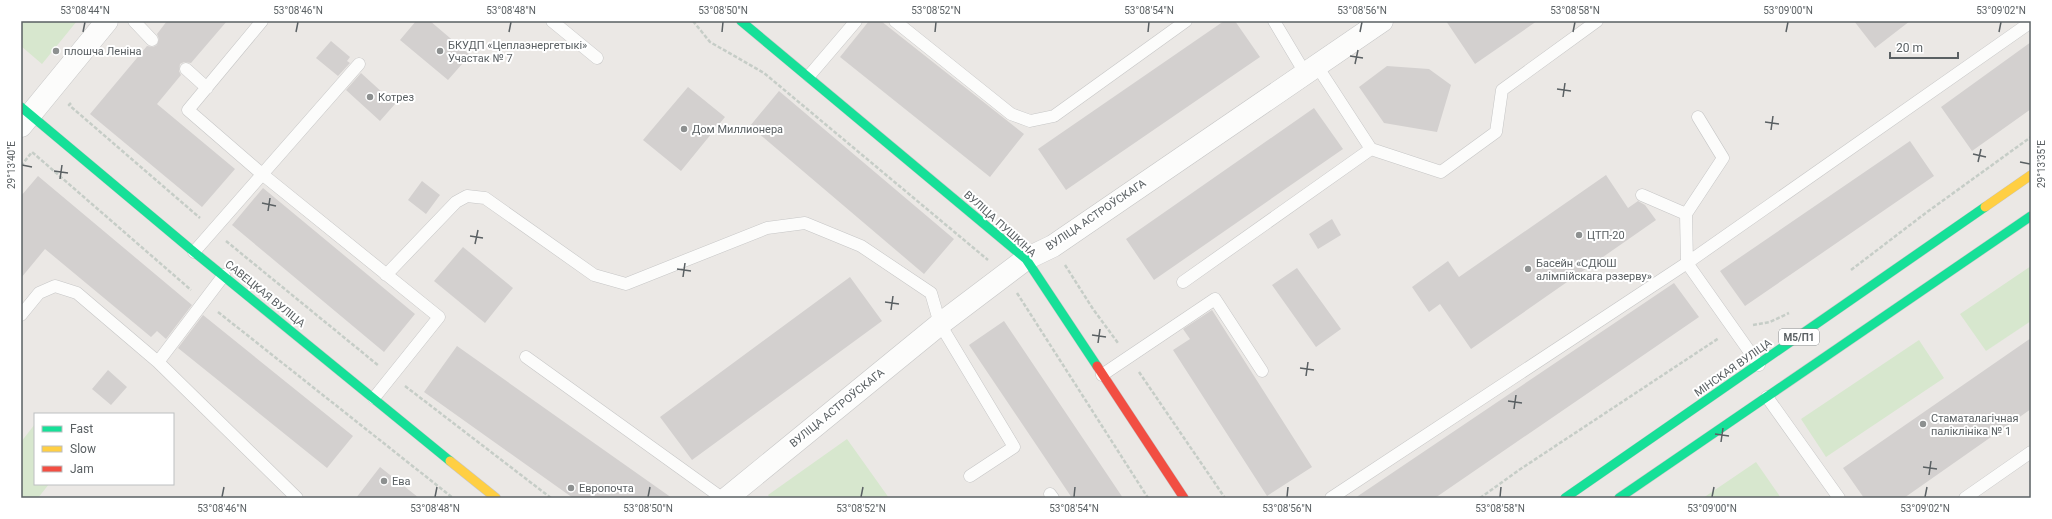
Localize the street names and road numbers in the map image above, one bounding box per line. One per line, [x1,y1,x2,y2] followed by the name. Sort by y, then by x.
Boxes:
[1043,176,1149,253] street label: ВУЛІЦА АСТРОЎСКАГА
[961,188,1039,260] street label: ВУЛІЦА ПУШКІНА
[222,258,308,331] street label: САВЕЦКАЯ ВУЛІЦА
[1779,329,1819,345] road number: М5/П1
[1692,336,1775,399] street label: МІНСКАЯ ВУЛІЦА
[787,365,888,450] street label: ВУЛІЦА АСТРОЎСКАГА

